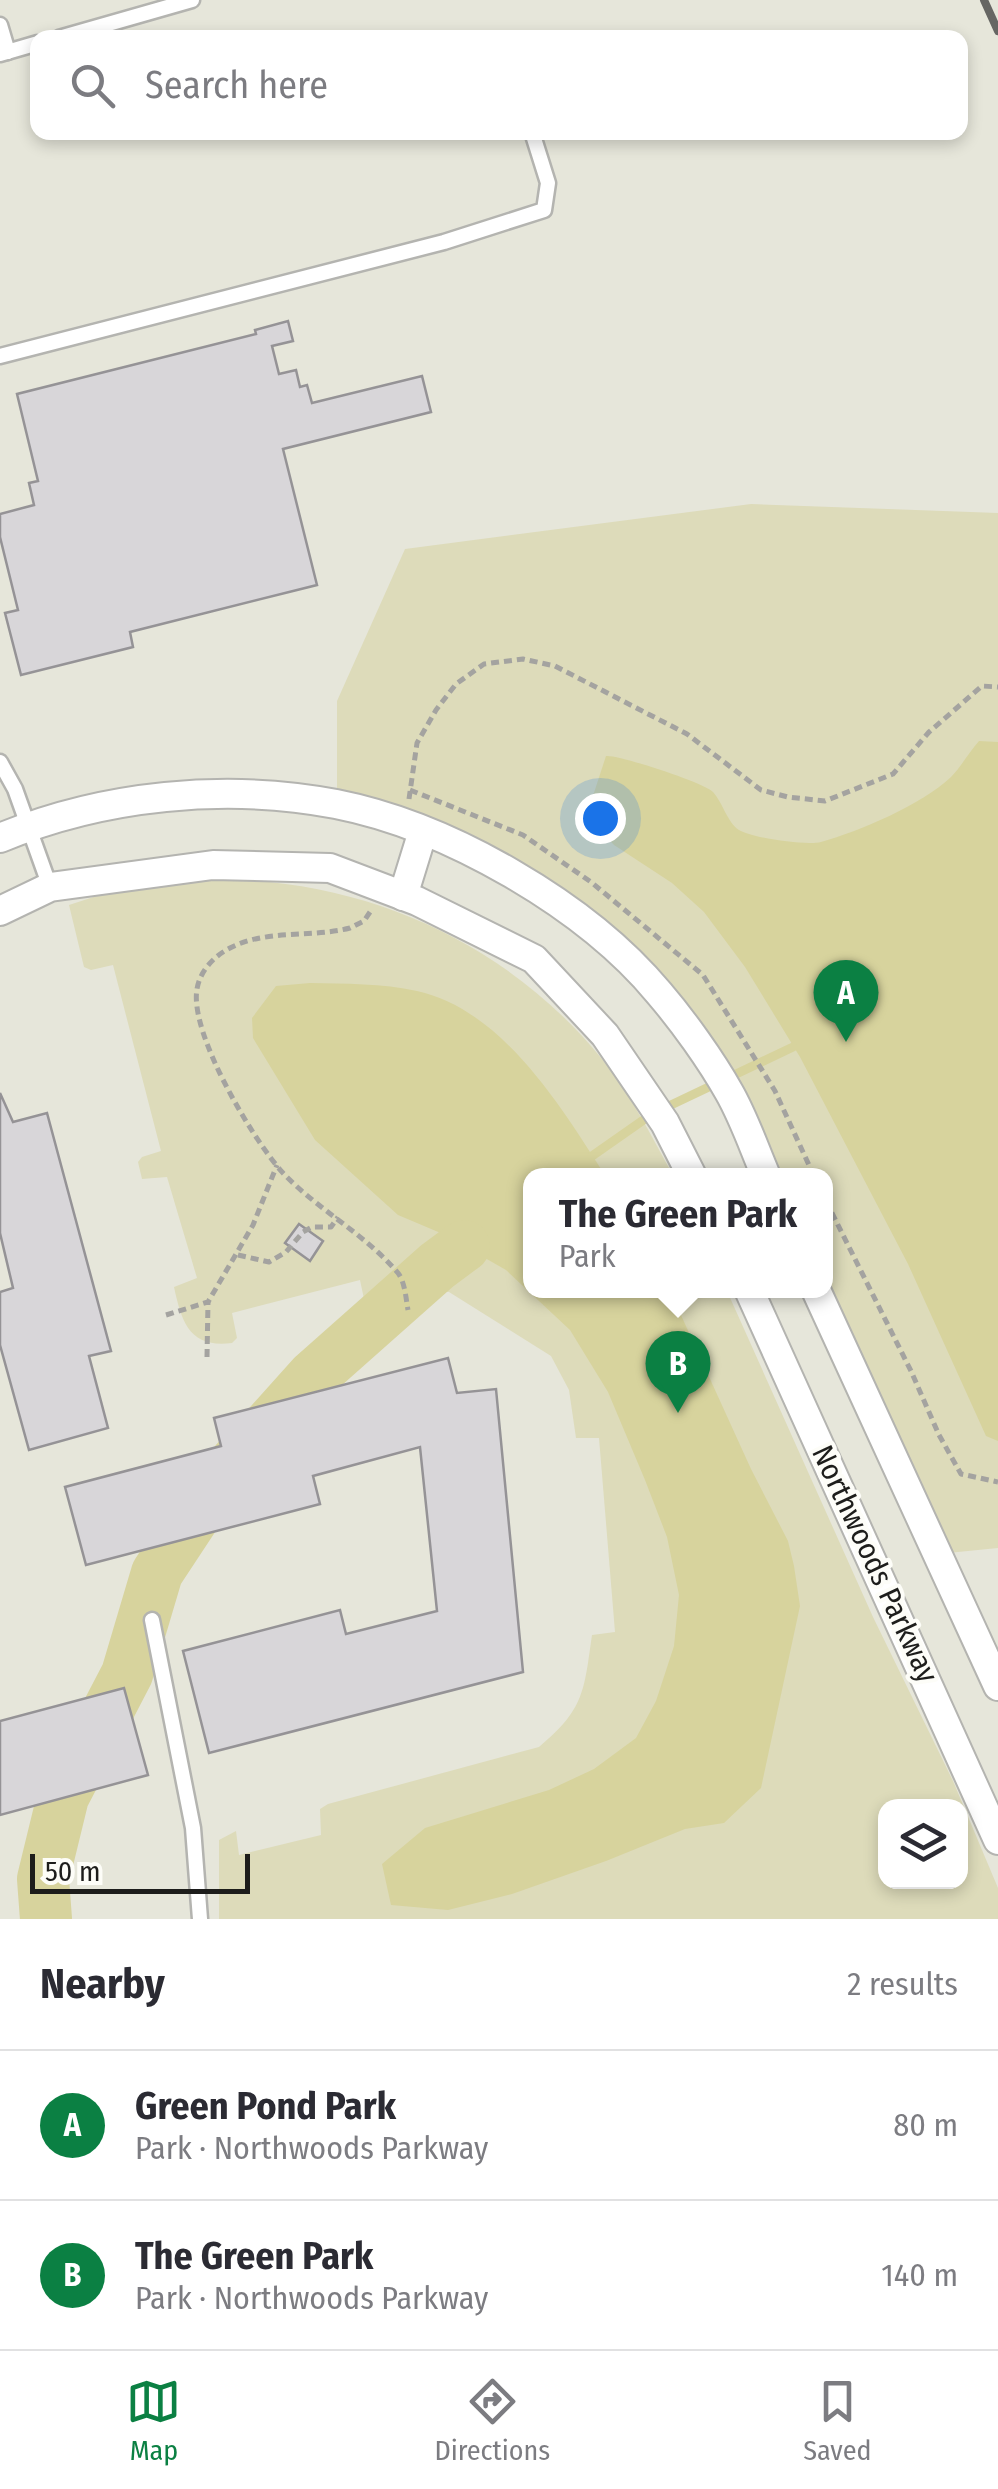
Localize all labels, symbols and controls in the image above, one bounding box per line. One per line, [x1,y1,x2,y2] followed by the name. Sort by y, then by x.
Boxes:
[30,30,968,140] search box
[65,58,120,113] icon: search
[145,62,328,108] text: Search here
[575,793,626,844] your location
[814,960,878,1042] pin: A
[523,1168,833,1298] popup
[559,1191,797,1237] text: The Green Park
[559,1237,616,1275] text: Park
[646,1330,710,1413] pin: B
[804,1440,946,1689] street label: Northwoods Parkway
[878,1799,968,1889] map controls
[878,1799,968,1889] button: layers
[30,1849,250,1894] scale bar
[45,1855,101,1888] text: 50 m
[40,1959,165,2009] text: Nearby
[847,1965,958,2003] text: 2 results
[135,2083,396,2129] text: Green Pond Park
[64,2106,81,2144] text: A
[893,2106,958,2144] text: 80 m
[135,2129,488,2167] text: Park · Northwoods Parkway
[135,2233,373,2279] text: The Green Park
[64,2256,81,2294] text: B
[881,2256,958,2294] text: 140 m
[135,2279,488,2317] text: Park · Northwoods Parkway
[126,2374,181,2467] tab: Map
[434,2374,550,2467] tab: Directions
[803,2374,872,2467] tab: Saved

